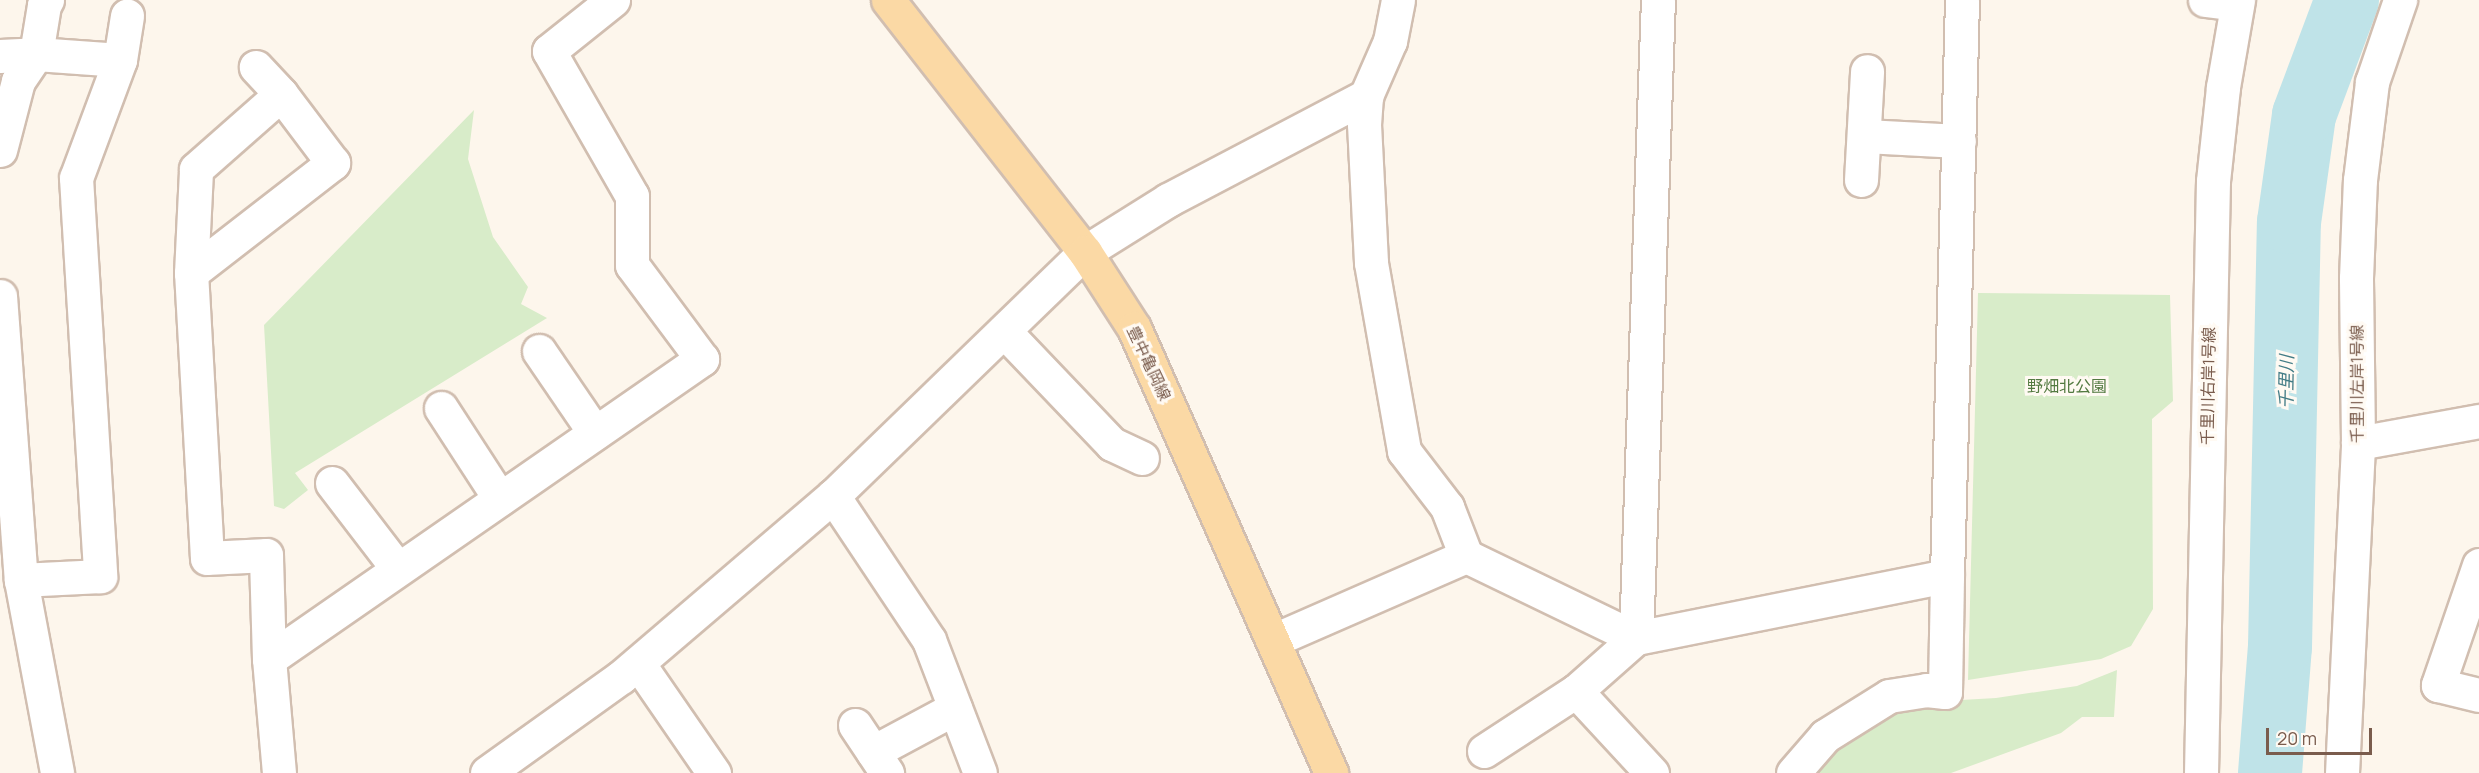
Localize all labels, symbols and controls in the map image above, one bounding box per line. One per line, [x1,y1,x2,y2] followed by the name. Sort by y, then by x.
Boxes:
[1123,323,1175,403] street label: 豊中亀岡線
[2347,325,2367,443] street label: 千里川左岸1号線
[2197,327,2219,445] street label: 千里川右岸1号線
[2275,355,2297,409] water label: 千里川
[2027,376,2107,396] park label: 野畑北公園
[2269,716,2376,754] scale bar
[2277,726,2317,750] text: 20 m

